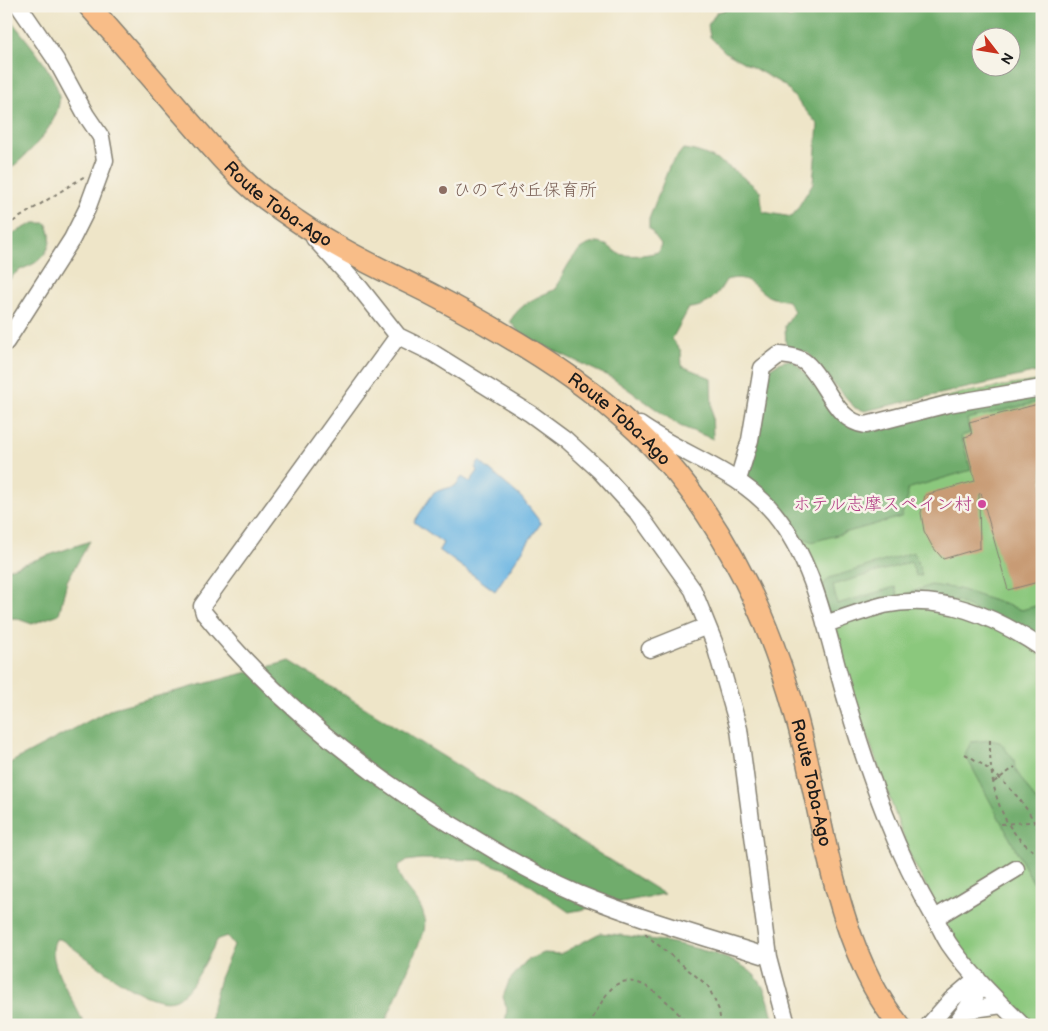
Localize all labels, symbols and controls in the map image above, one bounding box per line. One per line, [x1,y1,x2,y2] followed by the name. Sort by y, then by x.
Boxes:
[970,28,1020,78] north arrow
[997,50,1017,67] text: N
[219,157,336,251] street label: Route Toba-Ago
[453,180,597,201] place label: ひのでが丘保育所
[437,184,449,196] marker: ひのでが丘保育所
[564,368,675,470] street label: Route Toba-Ago
[793,494,972,515] place label: ホテル志摩スペイン村
[976,498,988,510] marker: ホテル志摩スペイン村
[787,716,836,848] street label: Route Toba-Ago

